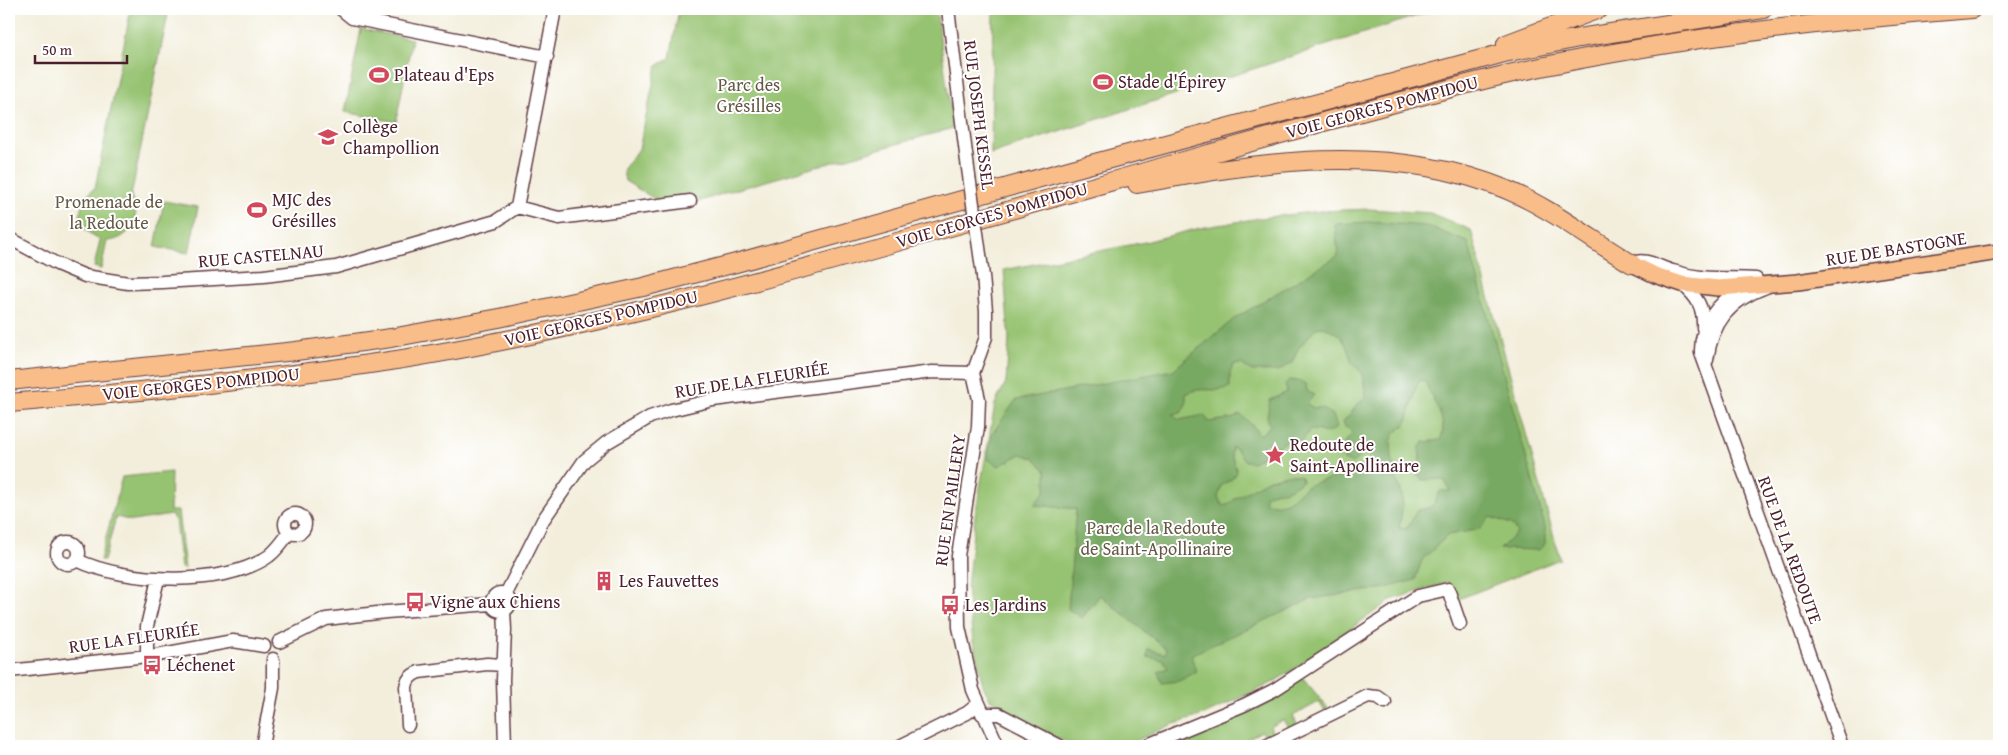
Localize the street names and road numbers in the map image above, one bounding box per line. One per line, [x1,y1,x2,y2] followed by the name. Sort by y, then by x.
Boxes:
[957,39,1002,192] street label: RUE JOSEPH KESSEL
[1283,68,1481,145] street label: VOIE GEORGES POMPIDOU
[893,174,1091,255] street label: VOIE GEORGES POMPIDOU
[1824,224,1968,273] street label: RUE DE BASTOGNE
[197,237,325,274] street label: RUE CASTELNAU
[501,282,701,353] street label: VOIE GEORGES POMPIDOU
[673,354,831,405] street label: RUE DE LA FLEURIÉE
[101,360,301,407] street label: VOIE GEORGES POMPIDOU
[927,432,972,568] street label: RUE EN PAILLERY
[1751,472,1830,627] street label: RUE DE LA REDOUTE
[67,615,201,660] street label: RUE LA FLEURIÉE

